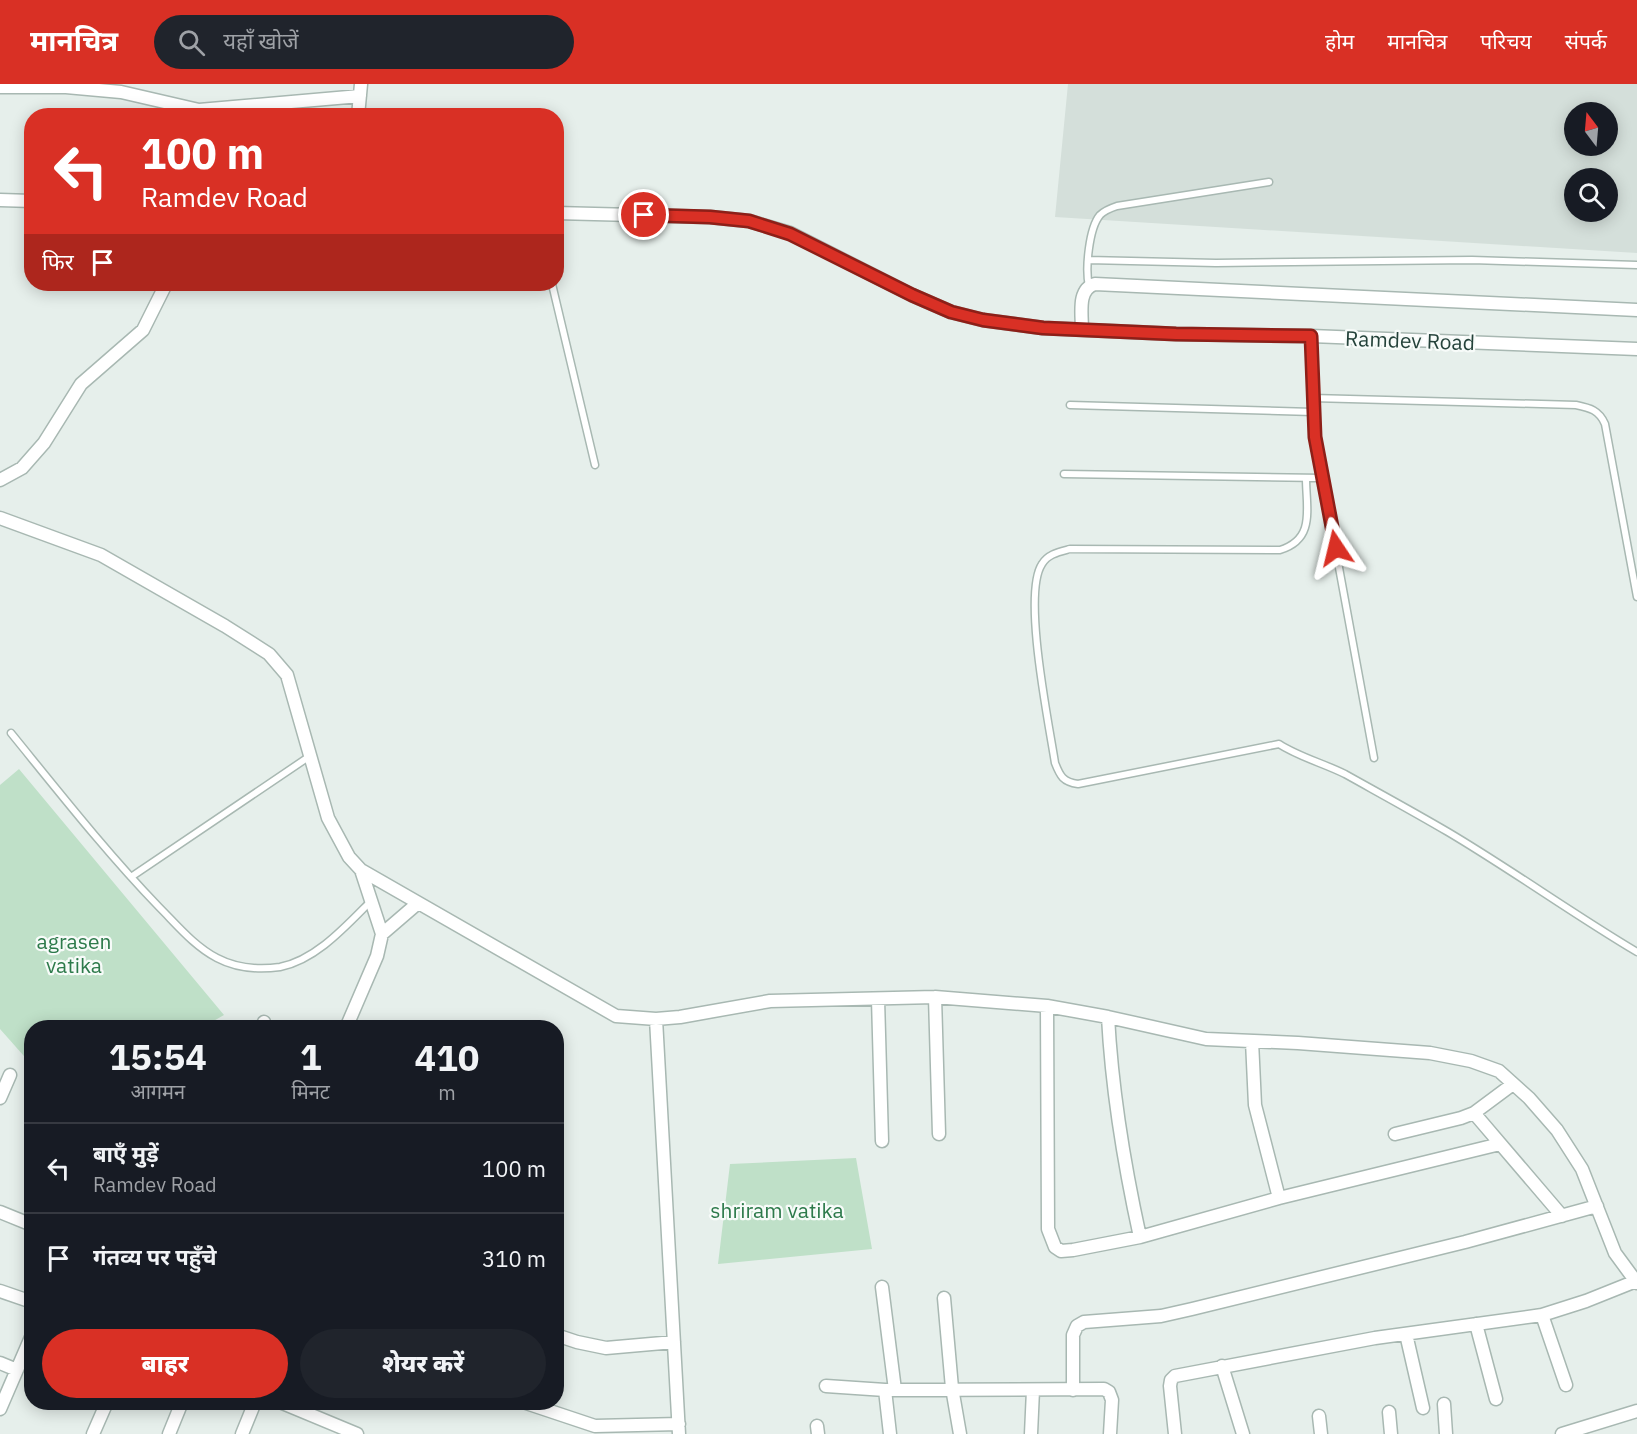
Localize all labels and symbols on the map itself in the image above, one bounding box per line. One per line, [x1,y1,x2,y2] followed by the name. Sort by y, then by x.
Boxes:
[1564,102,1618,156] north arrow
[618,189,669,240] pin
[1345,324,1475,356] street label: Ramdev Road
[1304,516,1368,580] position arrow
[37,927,111,979] park label: agrasen vatika
[710,1196,844,1224] park label: shriram vatika

